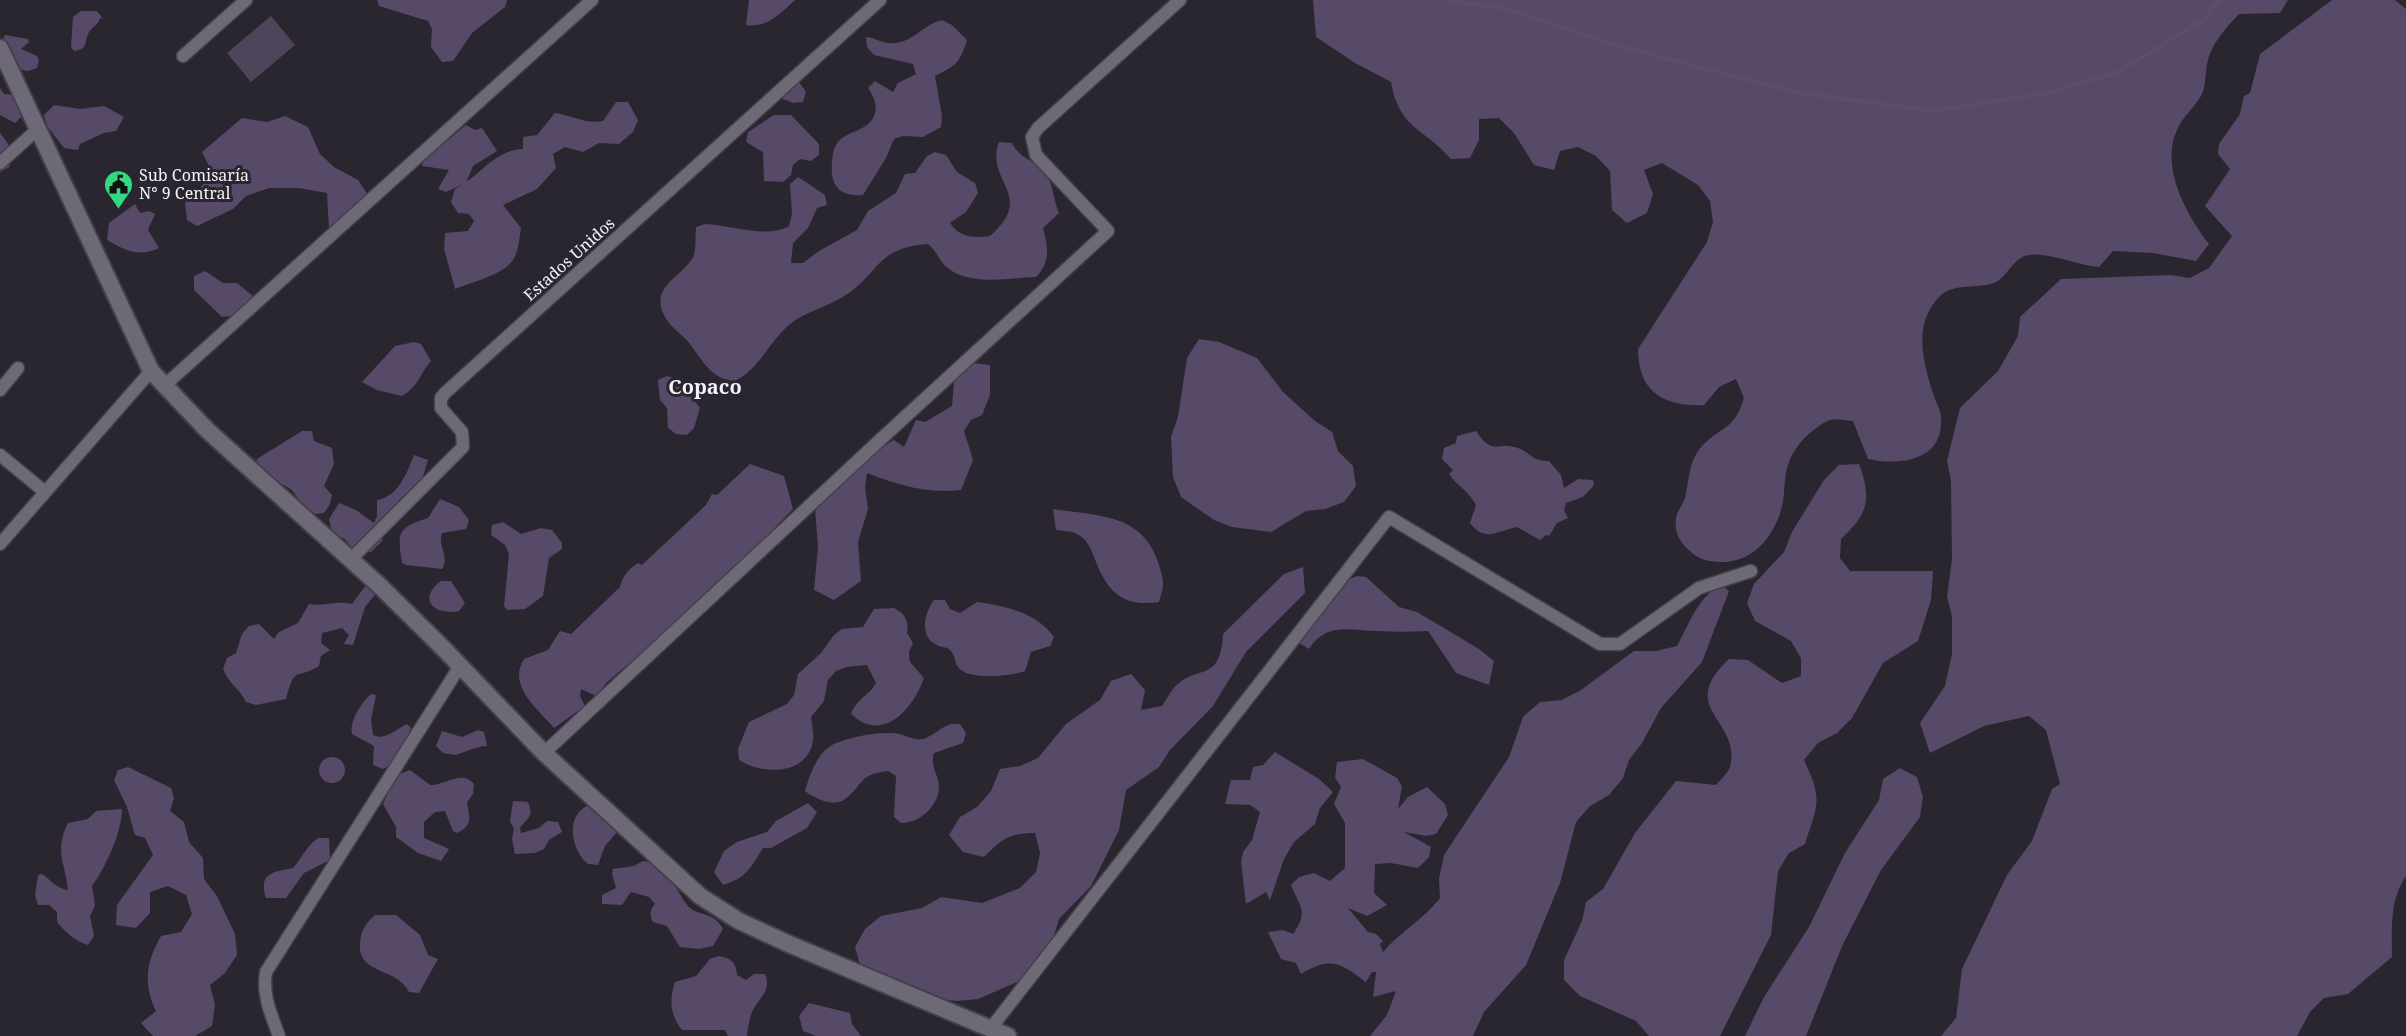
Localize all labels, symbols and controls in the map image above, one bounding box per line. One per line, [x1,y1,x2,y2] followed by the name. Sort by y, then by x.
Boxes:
[139,164,249,204] place label: Sub Comisaría N° 9 Central
[102,168,134,210] public building icon: Sub Comisaría N° 9 Central
[519,212,619,306] street label: Estados Unidos
[668,373,742,400] district label: Copaco

